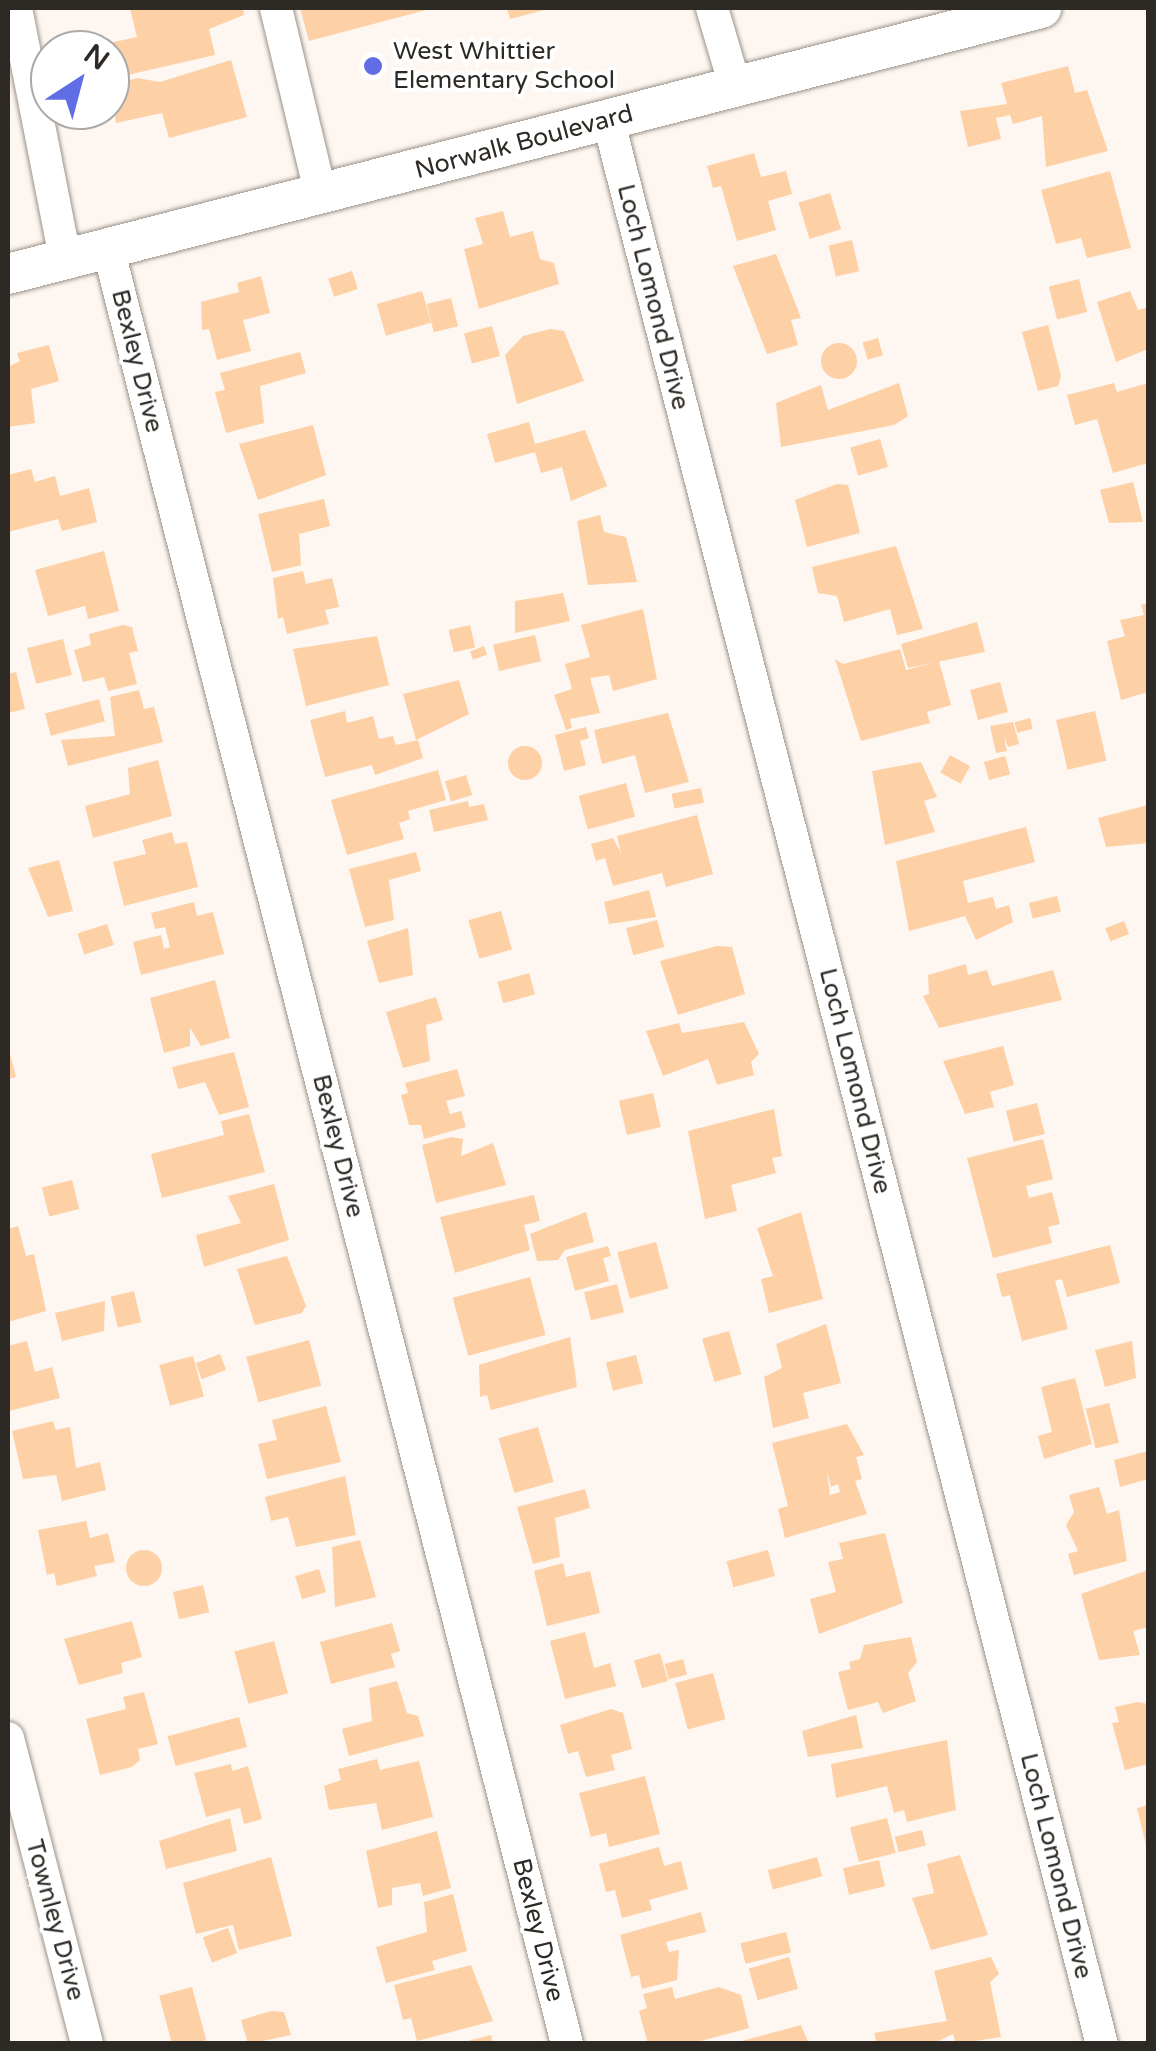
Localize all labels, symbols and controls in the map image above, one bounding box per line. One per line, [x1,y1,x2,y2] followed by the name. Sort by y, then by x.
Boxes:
[30,30,130,130] north arrow
[77,37,116,78] text: N
[393,37,615,96] place label: West Whittier Elementary School
[362,55,384,77] marker: West Whittier Elementary School
[412,98,636,186] street label: Norwalk Boulevard
[610,181,696,413] street label: Loch Lomond Drive
[105,286,169,436] street label: Bexley Drive
[812,965,898,1197] street label: Loch Lomond Drive
[306,1071,370,1221] street label: Bexley Drive
[1013,1750,1099,1982] street label: Loch Lomond Drive
[19,1836,91,2004] street label: Townley Drive
[506,1855,570,2005] street label: Bexley Drive

